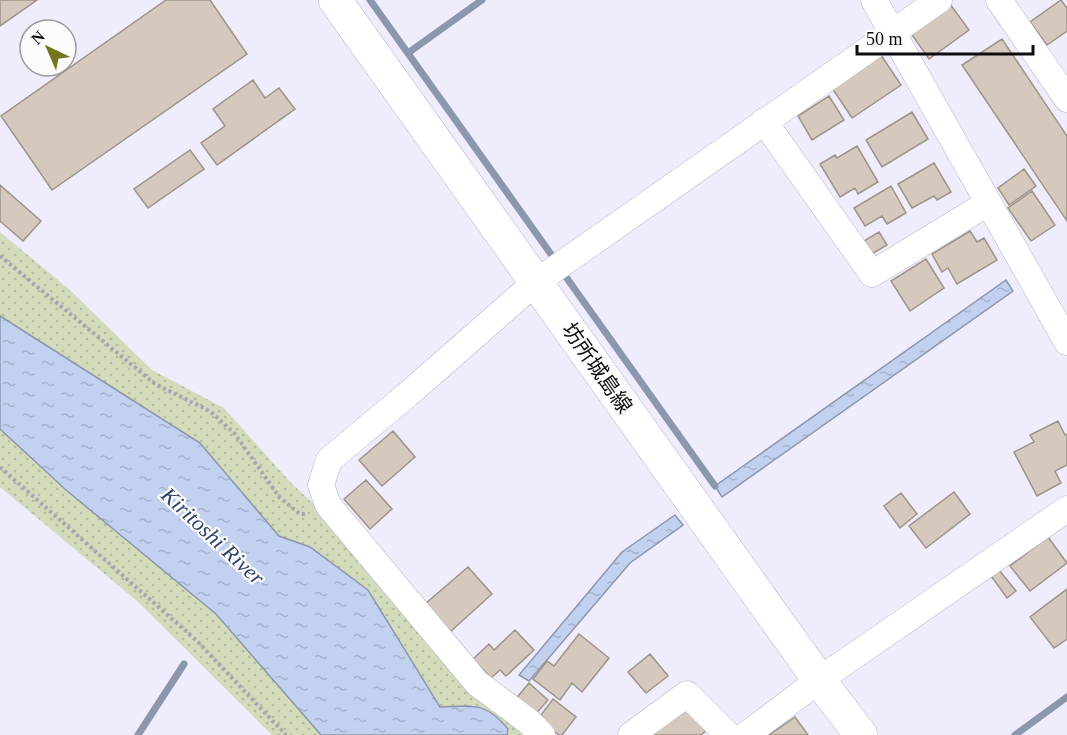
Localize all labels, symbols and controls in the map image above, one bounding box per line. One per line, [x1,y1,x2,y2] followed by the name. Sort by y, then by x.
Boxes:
[18,18,78,78] north arrow
[857,18,1032,56] scale bar
[28,27,48,48] text: N
[866,29,903,49] text: 50 m
[557,318,637,418] street label: 坊所城島線
[156,481,270,590] water label: Kiritoshi River

